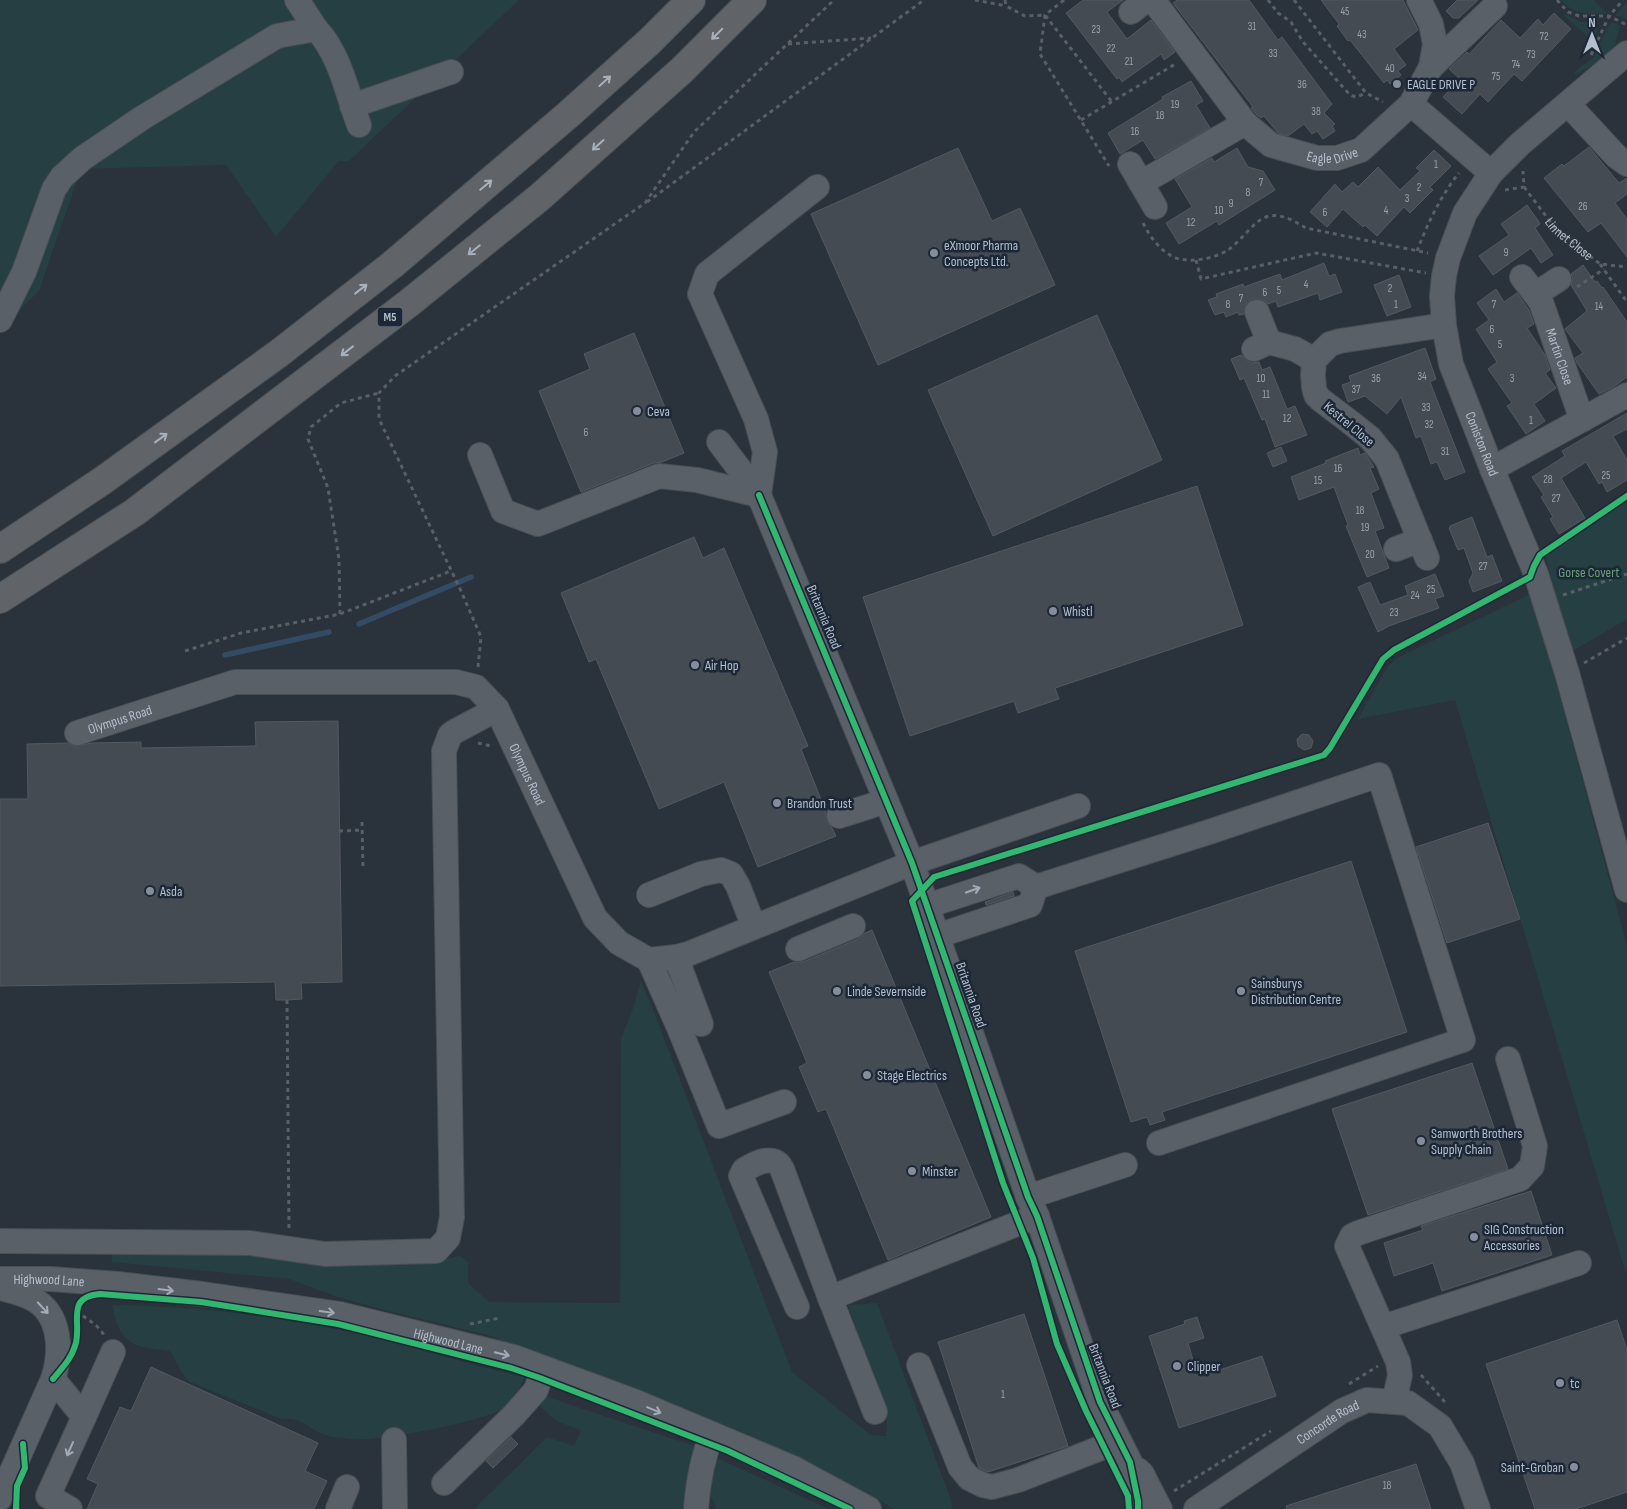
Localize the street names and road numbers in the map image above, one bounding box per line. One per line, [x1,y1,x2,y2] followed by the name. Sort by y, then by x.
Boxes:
[1305,143,1360,167] street label: Eagle Drive
[1541,214,1597,264] street label: Linnet Close
[378,308,402,326] road number: M5
[1542,326,1578,387] street label: Martin Close
[1320,398,1378,450] street label: Kestrel Close
[1462,409,1502,479] street label: Coniston Road
[803,582,845,652] street label: Britannia Road
[86,701,154,737] street label: Olympus Road
[506,741,549,808] street label: Olympus Road
[952,960,990,1030] street label: Britannia Road
[13,1270,85,1290] street label: Highwood Lane
[412,1324,485,1358] street label: Highwood Lane
[1085,1341,1125,1411] street label: Britannia Road
[1293,1396,1362,1448] street label: Concorde Road

